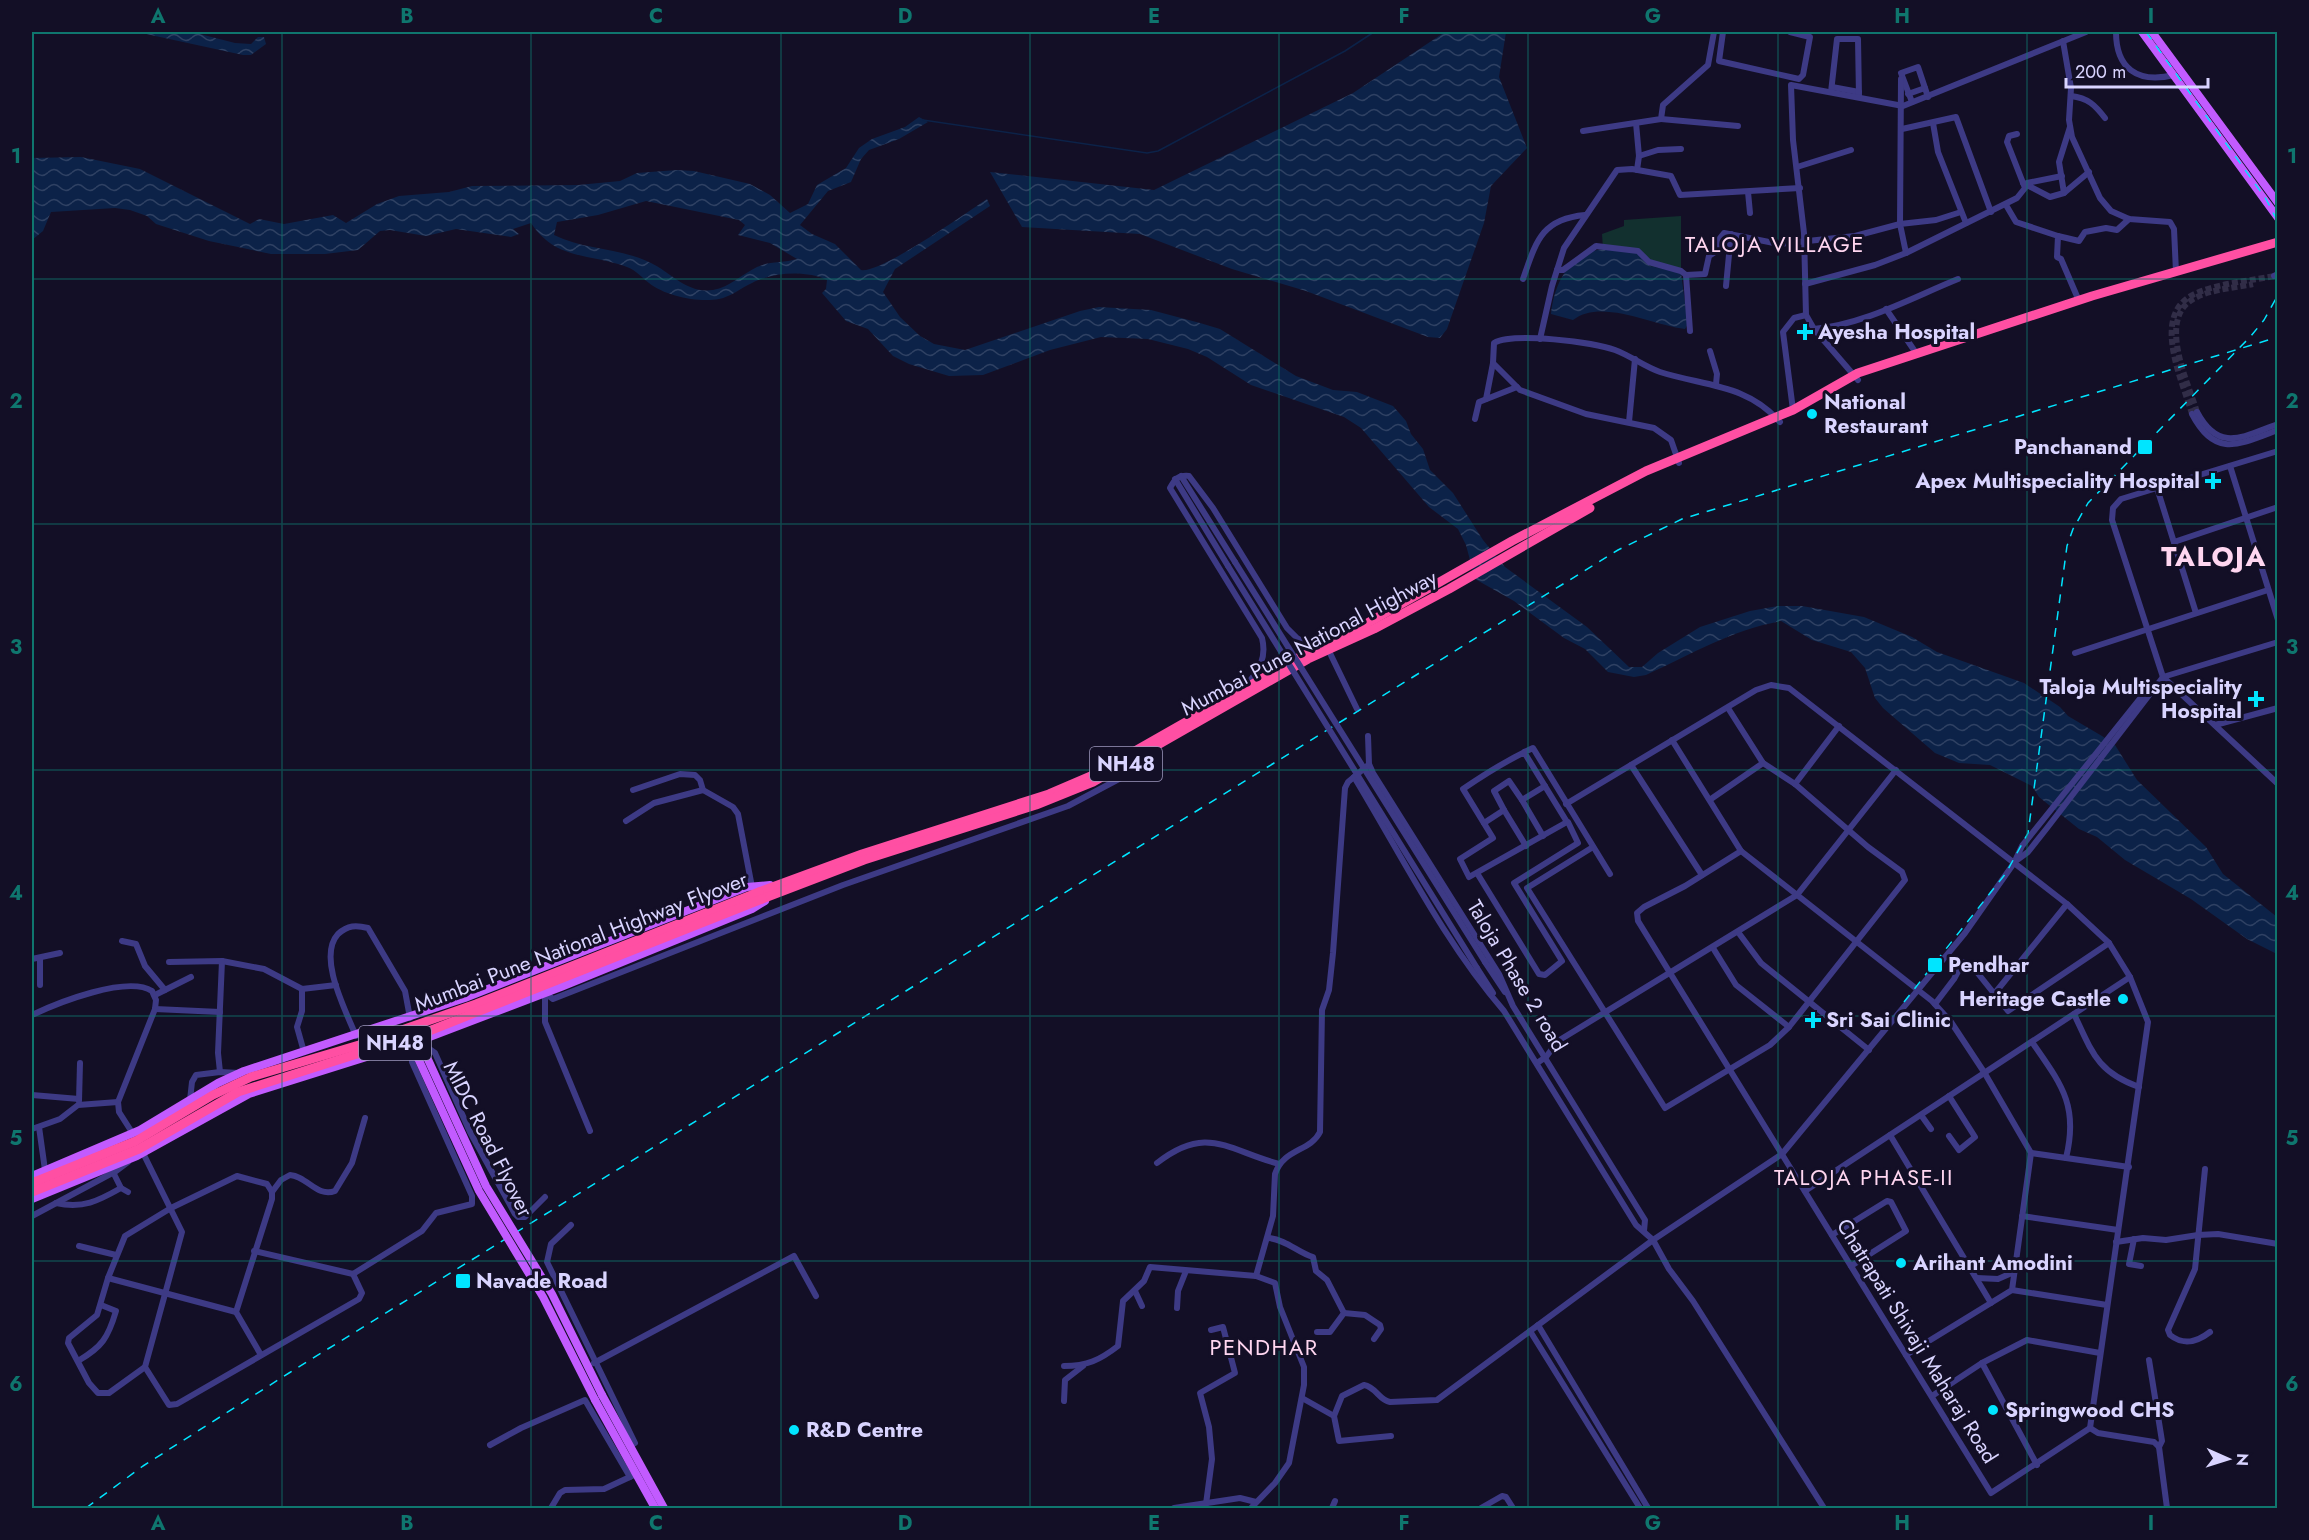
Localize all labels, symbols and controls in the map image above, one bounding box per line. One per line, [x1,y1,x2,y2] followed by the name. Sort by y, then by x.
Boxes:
[150,2,166,31] text: A
[400,2,414,31] text: B
[649,2,663,31] text: C
[898,2,912,31] text: D
[1148,2,1160,31] text: E
[1398,2,1410,31] text: F
[1645,2,1661,31] text: G
[1894,2,1910,31] text: H
[2148,2,2154,31] text: I
[2066,51,2208,89] scale bar
[2075,59,2126,85] text: 200 m
[11,142,21,171] text: 1
[2287,142,2297,171] text: 1
[1685,228,1865,260] district label: TALOJA VILLAGE
[1817,317,1975,347] place label: Ayesha Hospital
[1796,323,1814,341] marker: Ayesha Hospital
[9,387,23,416] text: 2
[1824,387,1928,441] place label: National Restaurant
[2285,387,2299,416] text: 2
[1805,407,1819,421] marker: National Restaurant
[2014,432,2132,462] place label: Panchanand
[2136,438,2154,456] marker: Panchanand
[1914,466,2200,496] place label: Apex Multispeciality Hospital
[2204,472,2222,490] marker: Apex Multispeciality Hospital
[2161,537,2267,576] district label: TALOJA
[1176,562,1443,723] street label: Mumbai Pune National Highway
[10,633,22,662] text: 3
[2286,633,2298,662] text: 3
[2040,672,2243,726] place label: Taloja Multispeciality Hospital
[2247,690,2265,708] marker: Taloja Multispeciality Hospital
[1090,747,1162,781] road number: NH48
[410,864,753,1020] street label: Mumbai Pune National Highway Flyover
[9,879,23,908] text: 4
[2285,879,2299,908] text: 4
[1460,894,1574,1058] street label: Taloja Phase 2 road
[1948,950,2030,980] place label: Pendhar
[1926,956,1944,974] marker: Pendhar
[1959,984,2111,1014] place label: Heritage Castle
[2116,992,2130,1006] marker: Heritage Castle
[1826,1005,1951,1035] place label: Sri Sai Clinic
[1804,1011,1822,1029] marker: Sri Sai Clinic
[359,1026,431,1060] road number: NH48
[436,1056,541,1223] street label: MIDC Road Flyover
[10,1124,23,1153] text: 5
[2286,1124,2299,1153] text: 5
[1774,1161,1954,1193] district label: TALOJA PHASE-II
[1829,1213,2005,1469] street label: Chatrapati Shivaji Maharaj Road
[1912,1248,2073,1278] place label: Arihant Amodini
[1894,1256,1908,1270] marker: Arihant Amodini
[476,1266,608,1296] place label: Navade Road
[454,1272,472,1290] marker: Navade Road
[1209,1331,1319,1363] district label: PENDHAR
[9,1370,23,1399] text: 6
[2285,1370,2299,1399] text: 6
[2005,1395,2174,1425] place label: Springwood CHS
[1986,1403,2000,1417] marker: Springwood CHS
[806,1415,923,1445] place label: R&D Centre
[787,1423,801,1437] marker: R&D Centre
[2198,1429,2258,1489] north arrow
[2231,1453,2254,1467] text: N
[150,1509,166,1538] text: A
[400,1509,414,1538] text: B
[649,1509,663,1538] text: C
[898,1509,912,1538] text: D
[1148,1509,1160,1538] text: E
[1398,1509,1410,1538] text: F
[1645,1509,1661,1538] text: G
[1894,1509,1910,1538] text: H
[2148,1509,2154,1538] text: I

